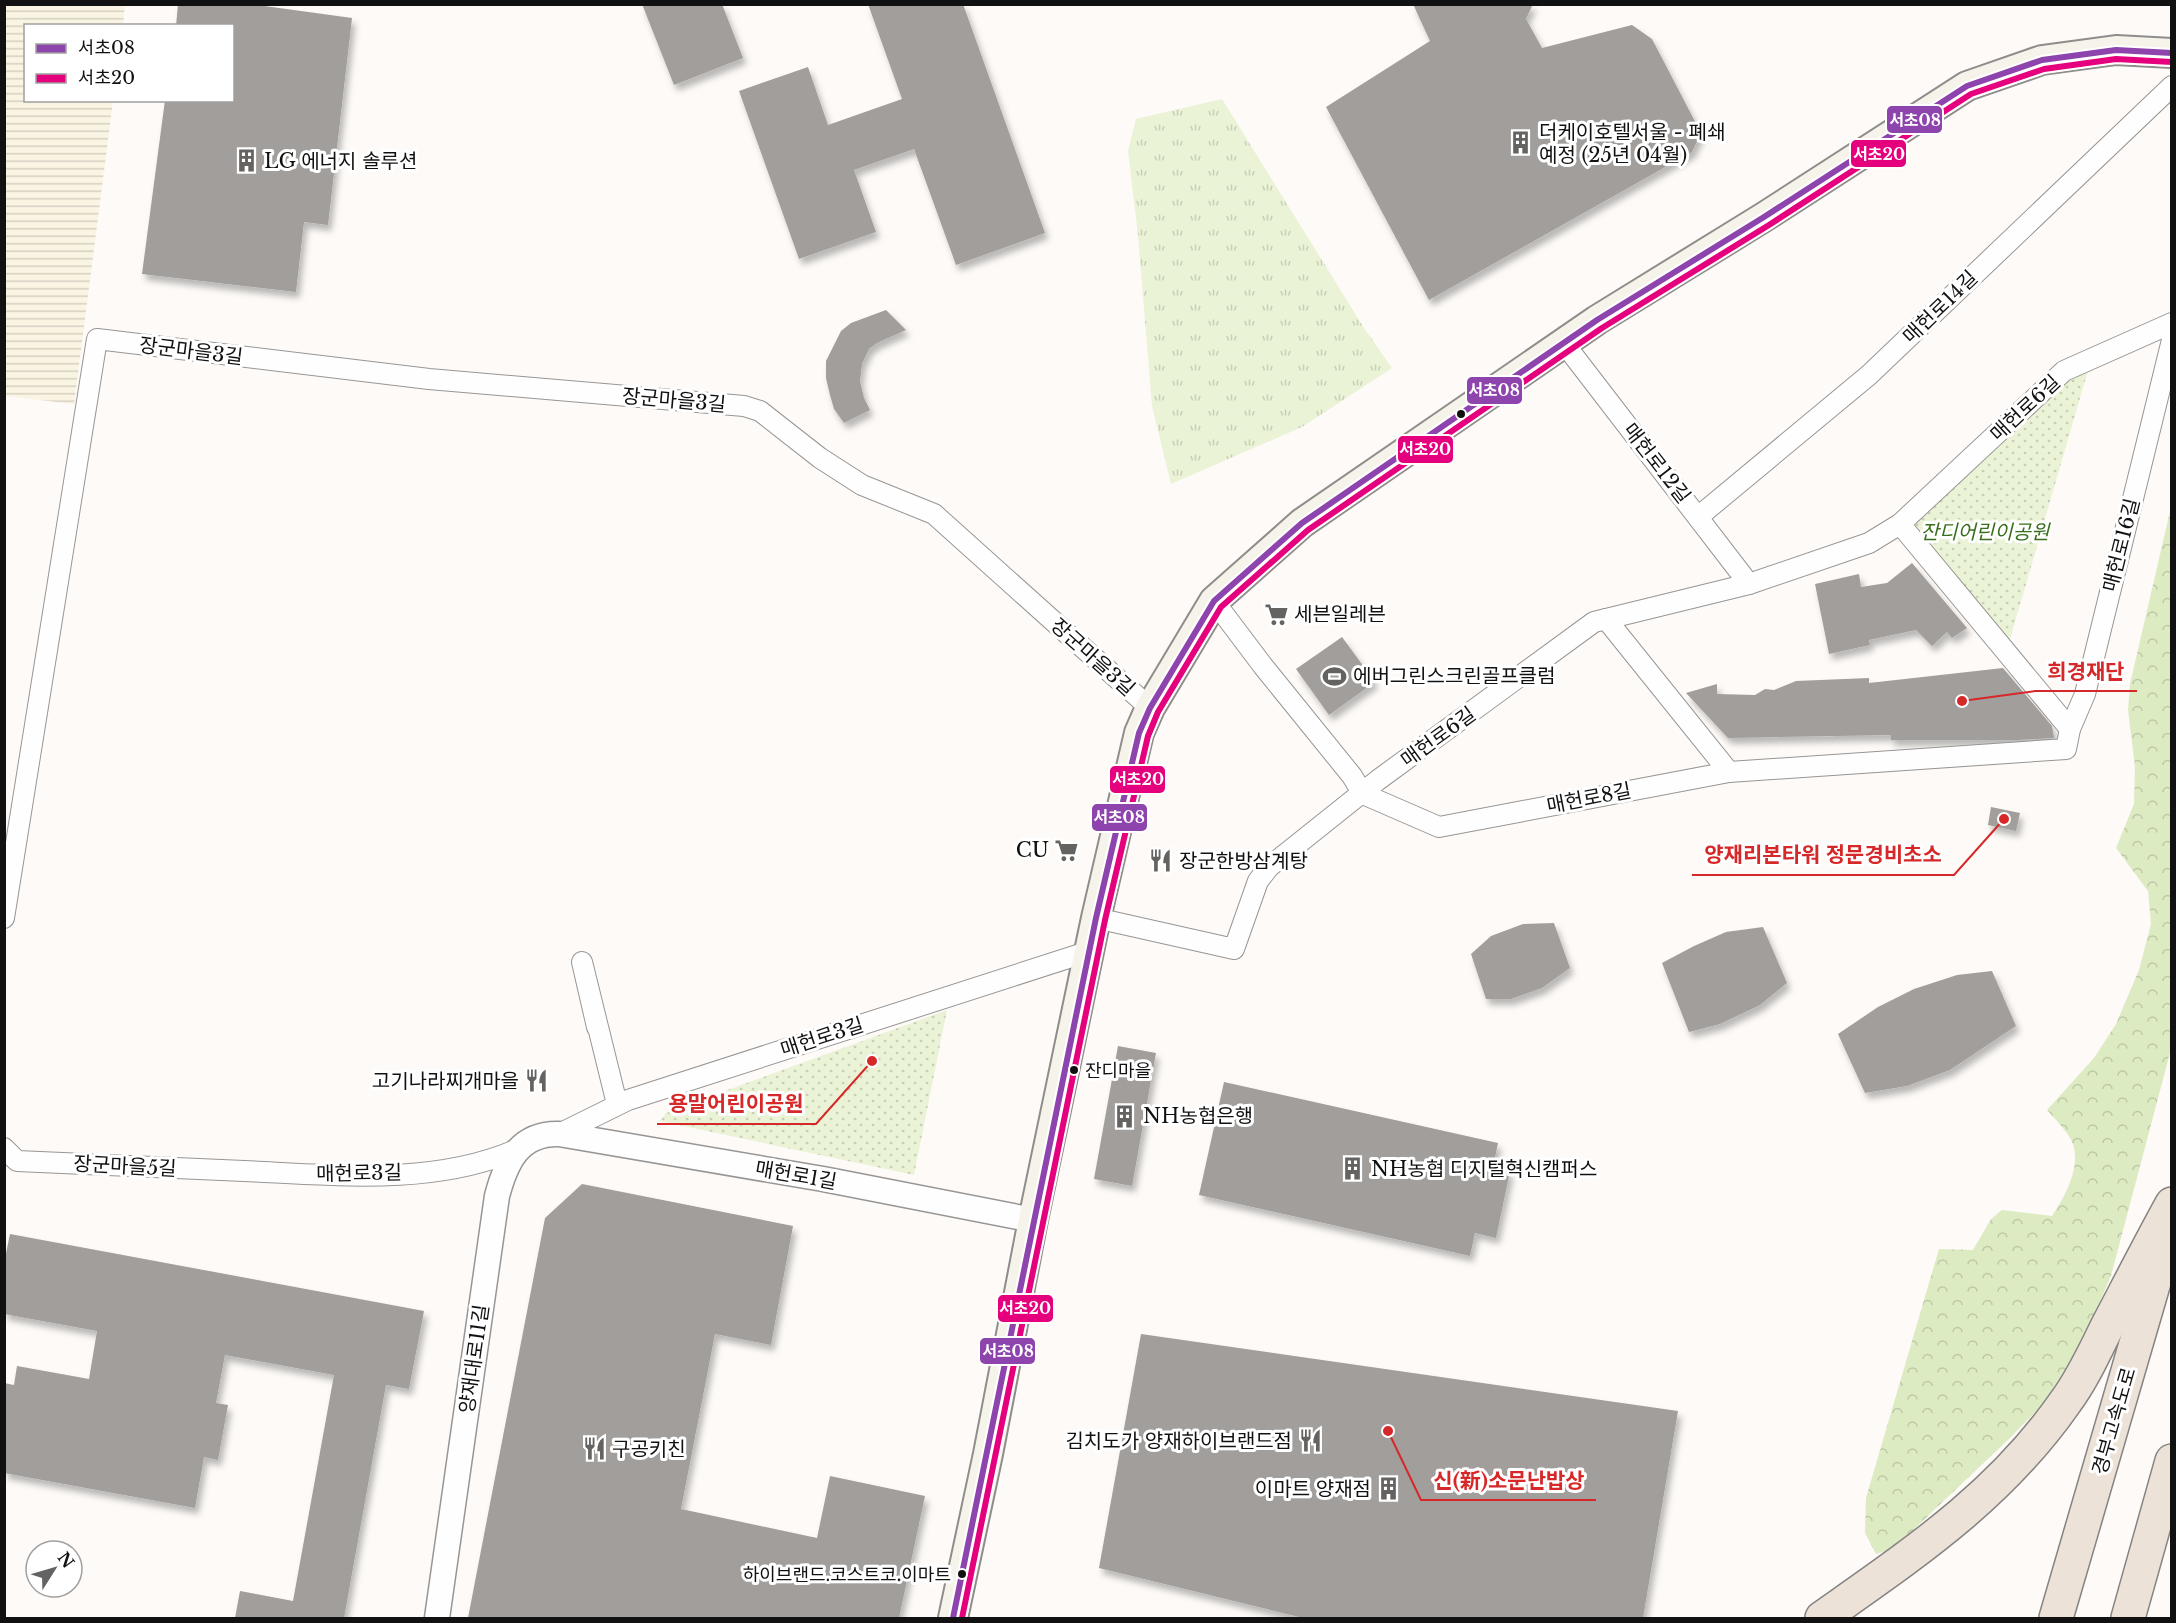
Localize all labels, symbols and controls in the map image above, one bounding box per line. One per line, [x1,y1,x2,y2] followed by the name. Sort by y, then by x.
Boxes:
[24,24,234,102] legend
[78,37,135,59] text: 서초08
[78,67,135,89] text: 서초20
[1886,105,1943,134] line badge: 서초08
[1889,110,1941,130] text: 서초08
[1539,120,1725,167] place label: 더케이호텔서울 - 폐쇄 예정 (25년 04월)
[1508,130,1534,156] building icon: 더케이호텔서울 - 폐쇄 예정 (25년 04월)
[1850,139,1907,168] line badge: 서초20
[1853,144,1905,164] text: 서초20
[233,148,259,174] building icon: LG 에너지 솔루션
[264,149,417,173] place label: LG 에너지 솔루션
[1898,266,1982,348] street label: 매헌로14길
[138,333,244,369] street label: 장군마을3길
[1985,370,2065,446] street label: 매헌로6길
[1466,376,1523,405] line badge: 서초08
[1468,380,1520,400] text: 서초08
[621,383,727,417] street label: 장군마을3길
[1455,408,1467,420] unlabelled marker
[1618,418,1696,508] street label: 매헌로12길
[1397,435,1454,464] line badge: 서초20
[1399,439,1451,459] text: 서초20
[2098,496,2144,594] street label: 매헌로16길
[1921,520,2051,544] park label: 잔디어린이공원
[1263,601,1289,627] supermarket icon: 세븐일레븐
[1294,602,1386,626] place label: 세븐일레븐
[1046,613,1140,701] street label: 장군마을3길
[2035,652,2137,691] callout: 희경재단
[2047,659,2125,685] text: 희경재단
[1322,663,1348,689] sports icon: 에버그린스크린골프클럼
[1353,664,1555,688] place label: 에버그린스크린골프클럼
[1396,702,1480,772] street label: 매헌로6길
[1109,765,1166,794] line badge: 서초20
[1112,769,1164,789] text: 서초20
[1545,778,1633,818] street label: 매헌로8길
[1091,803,1148,832] line badge: 서초08
[1093,807,1145,827] text: 서초08
[1692,836,1954,875] callout: 양재리본타워 정문경비초소
[1054,837,1080,863] supermarket icon: CU
[1016,838,1049,862] place label: CU
[1704,842,1942,868] text: 양재리본타워 정문경비초소
[1148,848,1174,874] restaurant icon: 장군한방삼계탕
[1179,849,1308,873] place label: 장군한방삼계탕
[777,1012,867,1062] street label: 매헌로3길
[1085,1060,1151,1082] place label: 잔디마을
[1068,1064,1080,1076] marker: 잔디마을
[524,1068,550,1094] restaurant icon: 고기나라찌개마을
[372,1069,519,1093] place label: 고기나라찌개마을
[657,1085,816,1124] callout: 용말어린이공원
[668,1091,804,1117] text: 용말어린이공원
[1112,1103,1138,1129] building icon: NH농협은행
[1143,1104,1253,1128] place label: NH농협은행
[73,1151,177,1181] street label: 장군마을5길
[753,1156,839,1194] street label: 매헌로1길
[1340,1156,1366,1182] building icon: NH농협 디지털혁신캠퍼스
[1371,1157,1597,1181] place label: NH농협 디지털혁신캠퍼스
[316,1160,402,1186] street label: 매헌로3길
[997,1294,1054,1323] line badge: 서초20
[999,1298,1051,1318] text: 서초20
[454,1303,494,1415] street label: 양재대로11길
[979,1337,1036,1365] line badge: 서초08
[982,1341,1034,1361] text: 서초08
[2087,1365,2141,1477] street label: 경부고속도로
[1297,1428,1323,1454] restaurant icon: 김치도가 양재하이브랜드점
[1065,1429,1292,1453] place label: 김치도가 양재하이브랜드점
[581,1436,607,1462] restaurant icon: 구공키친
[612,1437,686,1461] place label: 구공키친
[1421,1461,1596,1500] callout: 신(新)소문난밥상
[1433,1468,1585,1494] text: 신(新)소문난밥상
[1376,1476,1402,1502] building icon: 이마트 양재점
[1255,1477,1371,1501] place label: 이마트 양재점
[24,1539,84,1599] north arrow
[53,1548,78,1572] text: N
[743,1564,951,1586] place label: 하이브랜드.코스트코.이마트
[956,1568,968,1580] marker: 하이브랜드.코스트코.이마트

